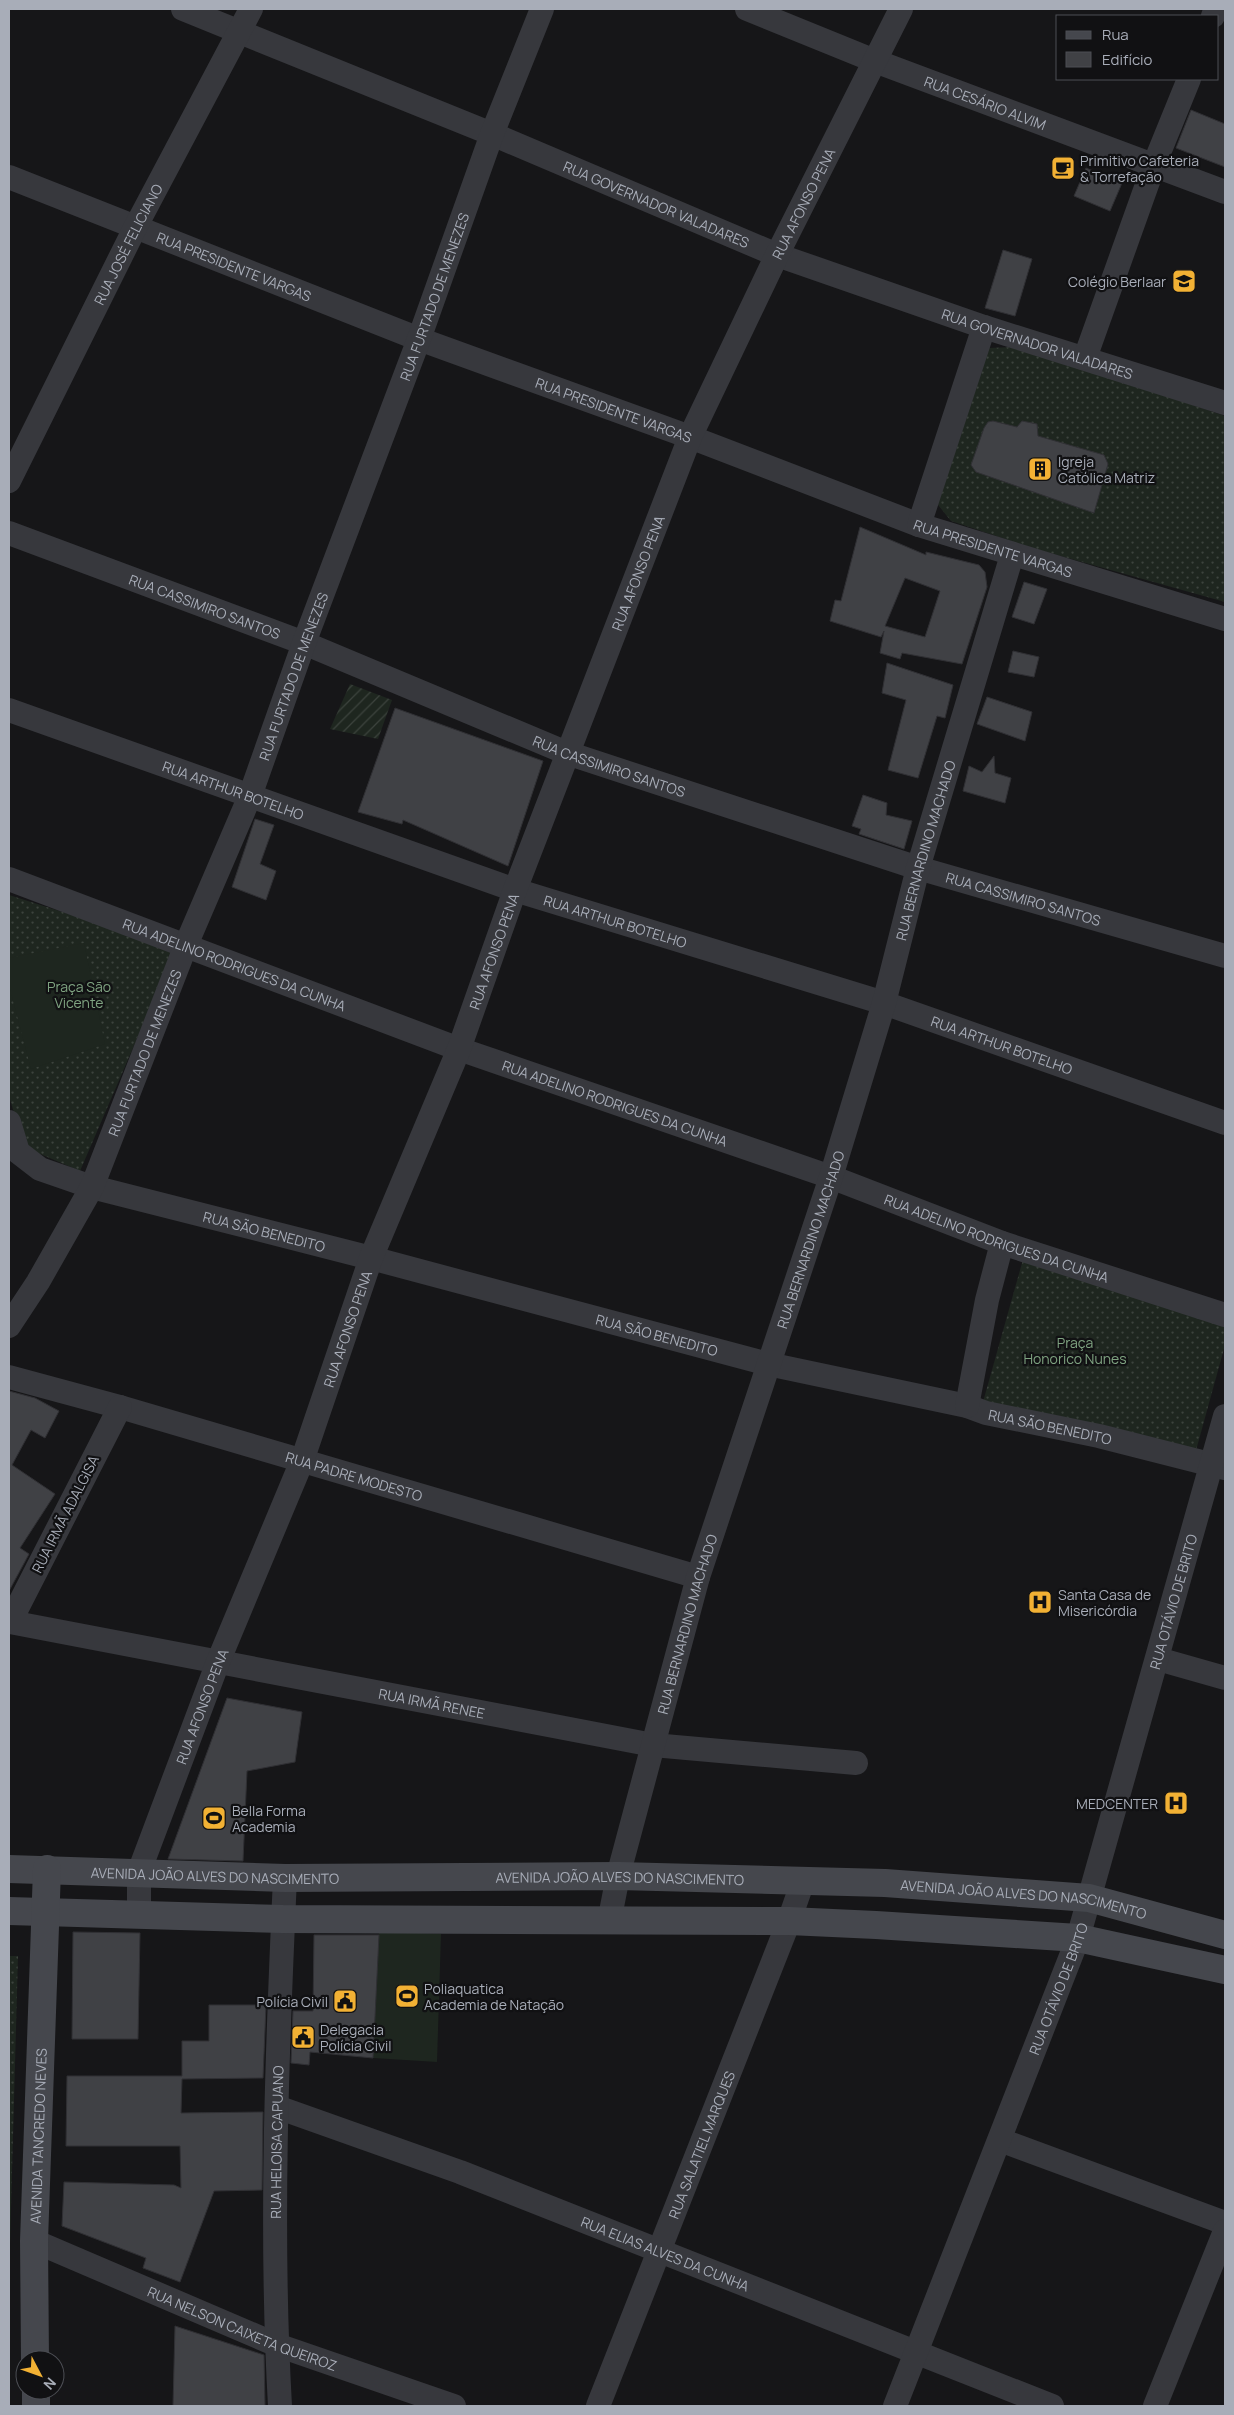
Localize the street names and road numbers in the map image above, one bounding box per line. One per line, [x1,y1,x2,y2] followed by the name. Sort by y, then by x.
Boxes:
[922,71,1049,134] street label: RUA CESÁRIO ALVIM
[767,145,839,262] street label: RUA AFONSO PENA
[561,156,753,252] street label: RUA GOVERNADOR VALADARES
[89,180,166,308] street label: RUA JOSÉ FELICIANO
[395,210,473,383] street label: RUA FURTADO DE MENEZES
[154,227,315,305] street label: RUA PRESIDENTE VARGAS
[939,304,1136,383] street label: RUA GOVERNADOR VALADARES
[533,372,695,447] street label: RUA PRESIDENTE VARGAS
[607,512,668,633] street label: RUA AFONSO PENA
[911,514,1075,581] street label: RUA PRESIDENTE VARGAS
[126,569,284,643] street label: RUA CASSIMIRO SANTOS
[254,589,332,763] street label: RUA FURTADO DE MENEZES
[530,730,688,801] street label: RUA CASSIMIRO SANTOS
[160,756,306,824] street label: RUA ARTHUR BOTELHO
[891,758,959,942] street label: RUA BERNARDINO MACHADO
[944,867,1103,930] street label: RUA CASSIMIRO SANTOS
[464,890,523,1012] street label: RUA AFONSO PENA
[541,890,689,952] street label: RUA ARTHUR BOTELHO
[120,913,349,1015] street label: RUA ADELINO RODRIGUES DA CUNHA
[103,966,185,1139] street label: RUA FURTADO DE MENEZES
[929,1011,1075,1078] street label: RUA ARTHUR BOTELHO
[500,1055,730,1150] street label: RUA ADELINO RODRIGUES DA CUNHA
[772,1148,848,1331] street label: RUA BERNARDINO MACHADO
[882,1189,1111,1286] street label: RUA ADELINO RODRIGUES DA CUNHA
[201,1206,327,1256] street label: RUA SÃO BENEDITO
[318,1268,376,1390] street label: RUA AFONSO PENA
[594,1309,720,1360] street label: RUA SÃO BENEDITO
[987,1404,1114,1448] street label: RUA SÃO BENEDITO
[283,1447,425,1505] street label: RUA PADRE MODESTO
[27,1452,103,1576] street label: RUA IRMÃ ADALGISA
[652,1532,721,1716] street label: RUA BERNARDINO MACHADO
[1145,1532,1201,1671] street label: RUA OTÁVIO DE BRITO
[171,1646,232,1767] street label: RUA AFONSO PENA
[377,1683,487,1722] street label: RUA IRMÃ RENEE
[90,1862,339,1888] street label: AVENIDA JOÃO ALVES DO NASCIMENTO
[495,1866,744,1889] street label: AVENIDA JOÃO ALVES DO NASCIMENTO
[900,1875,1149,1923] street label: AVENIDA JOÃO ALVES DO NASCIMENTO
[1024,1921,1091,2057] street label: RUA OTÁVIO DE BRITO
[25,2047,50,2224] street label: AVENIDA TANCREDO NEVES
[266,2065,287,2219] street label: RUA HELOISA CAPUANO
[663,2068,739,2221] street label: RUA SALATIEL MARQUES
[578,2211,752,2295] street label: RUA ELIAS ALVES DA CUNHA
[145,2281,340,2375] street label: RUA NELSON CAIXETA QUEIROZ

